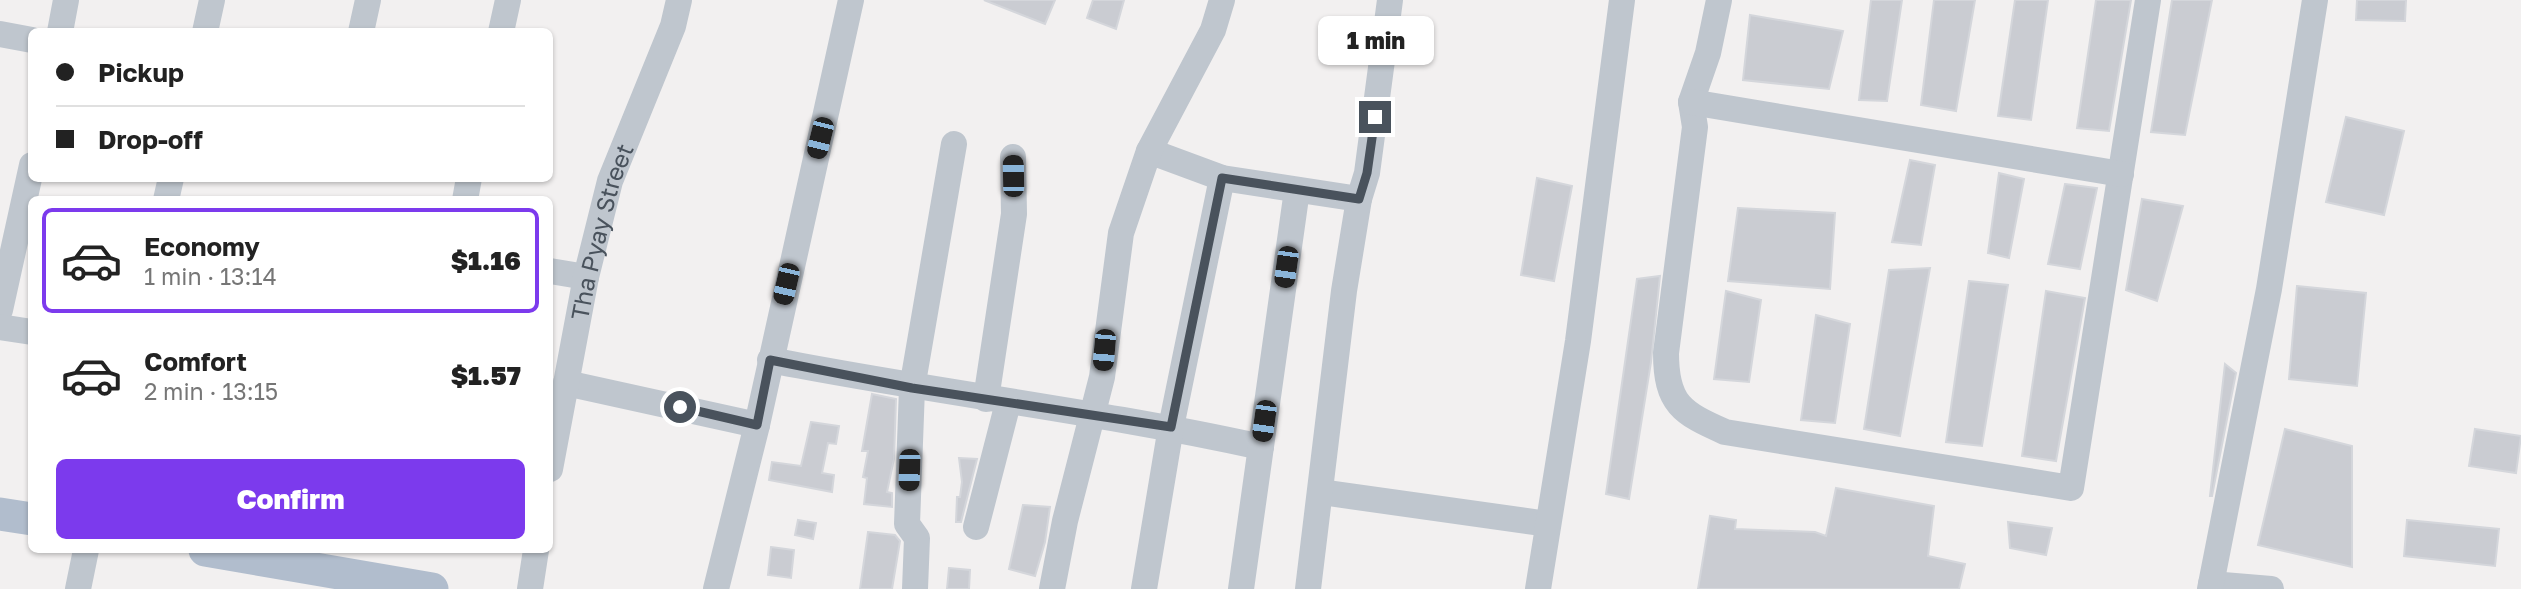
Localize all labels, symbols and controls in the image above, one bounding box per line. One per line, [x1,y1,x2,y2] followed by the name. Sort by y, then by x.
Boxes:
[1317,16,1433,64] callout: 1 min
[1347,26,1405,54] text: 1 min
[98,57,184,88] text: Pickup
[1359,101,1391,133] route end
[805,115,836,161] car
[98,124,203,155] text: Drop-off
[564,139,638,322] street label: Tha Pyay Street
[1003,155,1024,197] car
[60,229,123,292] icon: car
[144,231,260,262] text: Economy
[451,245,521,276] text: $1.16
[1273,245,1300,289] car
[772,261,801,307] car
[144,262,277,290] text: 1 min · 13:14
[1092,328,1117,372] car
[60,344,123,407] icon: car
[144,346,247,377] text: Comfort
[451,360,521,391] text: $1.57
[144,377,278,405] text: 2 min · 13:15
[664,391,696,423] route start
[1251,399,1278,443] car
[898,449,921,491] car
[56,459,525,539] button: Confirm

